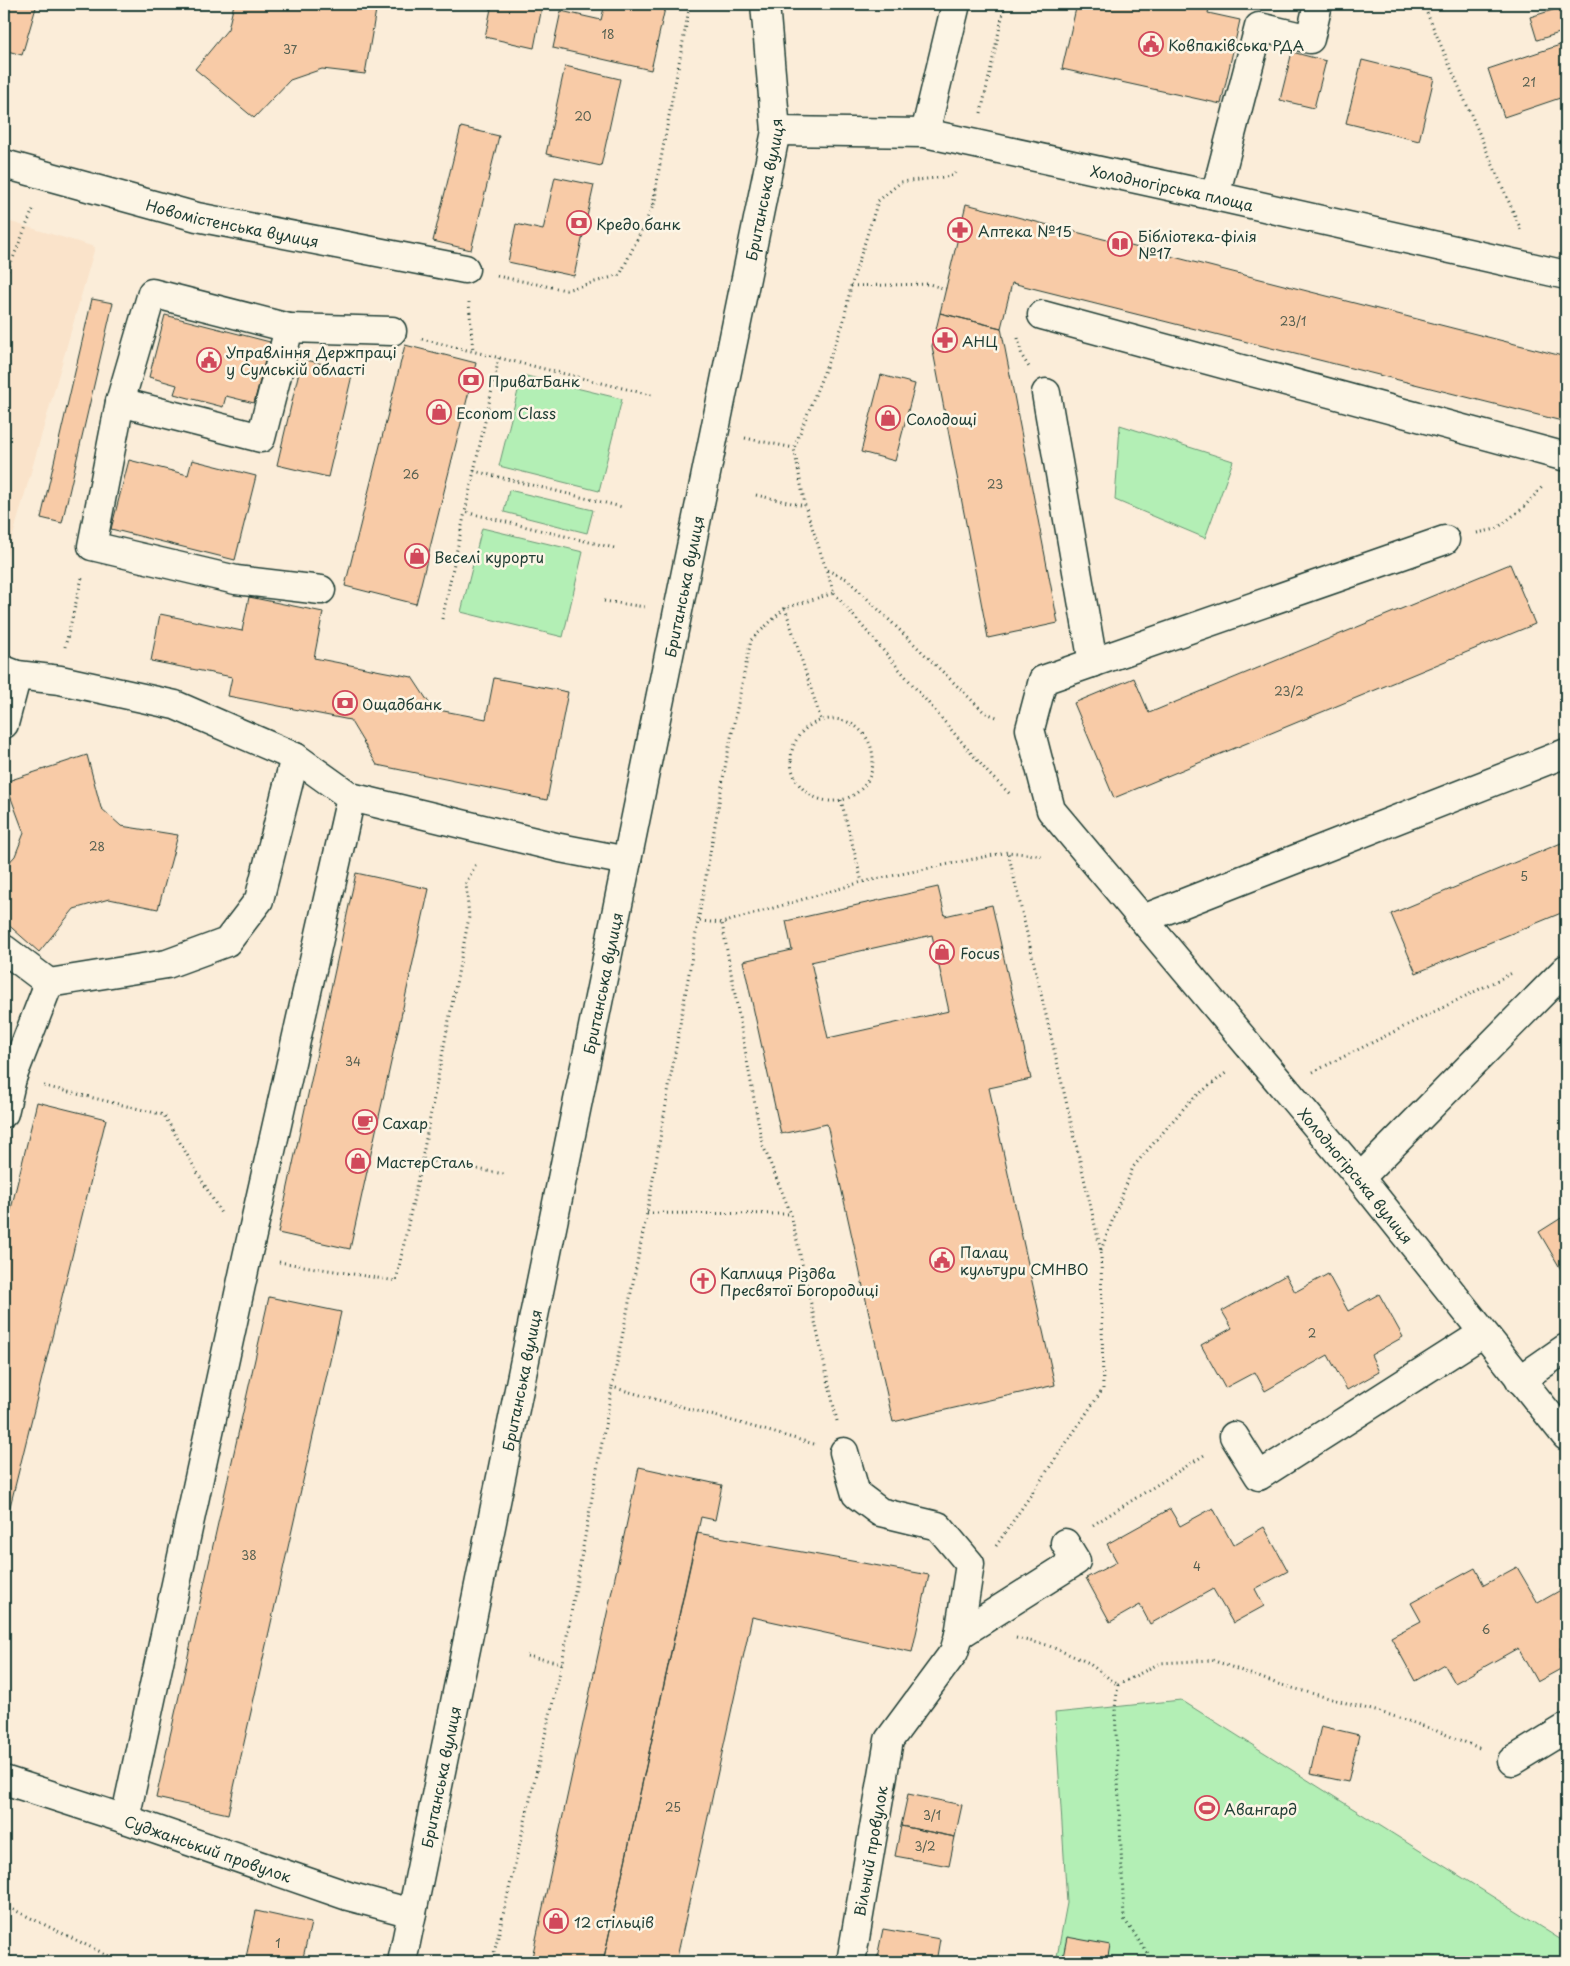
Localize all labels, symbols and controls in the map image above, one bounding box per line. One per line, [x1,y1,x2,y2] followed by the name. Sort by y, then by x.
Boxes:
[602,25,614,43] house number: 18
[1138,31,1164,57] public building icon: Ковпаківська РДА
[1168,33,1304,56] place label: Ковпаківська РДА
[283,40,298,58] house number: 37
[1522,73,1536,91] house number: 21
[574,107,592,125] house number: 20
[738,118,788,263] street label: Британська вулиця
[1089,158,1257,216] street label: Холодногірська площа
[144,192,321,252] street label: Новомістенська вулиця
[566,210,592,236] bank icon: Кредо банк
[596,212,681,235] place label: Кредо банк
[947,217,973,243] pharmacy icon: Аптека №15
[978,219,1072,242] place label: Аптека №15
[1138,224,1257,264] place label: Бібліотека-філія №17
[1107,231,1133,257] library icon: Бібліотека-філія №17
[1280,312,1306,330] house number: 23/1
[932,327,958,353] pharmacy icon: АНЦ
[962,329,998,352] place label: АНЦ
[226,340,397,380] place label: Управління Держпраці у Сумській області
[196,347,222,373] public building icon: Управління Держпраці у Сумській області
[458,367,484,393] bank icon: ПриватБанк
[488,369,580,392] place label: ПриватБанк
[426,399,452,425] shop icon: Econom Class
[456,401,556,424] place label: Econom Class
[875,405,901,431] shop icon: Солодощі
[906,407,977,430] place label: Солодощі
[403,465,419,483] house number: 26
[987,475,1003,493] house number: 23
[657,513,709,659] street label: Британська вулиця
[404,543,430,569] shop icon: Веселі курорти
[434,545,544,568] place label: Веселі курорти
[1274,682,1304,700] house number: 23/2
[332,690,358,716] bank icon: Ощадбанк
[362,692,442,715] place label: Ощадбанк
[89,837,105,855] house number: 28
[1520,867,1528,885] house number: 5
[576,910,628,1056] street label: Британська вулиця
[929,939,955,965] shop icon: Focus
[960,941,1000,964] place label: Focus
[345,1052,361,1070] house number: 34
[1294,1102,1419,1248] street label: Холодногірська вулиця
[352,1109,378,1135] cafe icon: Сахар
[382,1111,428,1134] place label: Сахар
[345,1148,371,1174] shop icon: МастерСталь
[376,1150,474,1173] place label: МастерСталь
[960,1240,1089,1280] place label: Палац культури СМНВО
[929,1247,955,1273] public building icon: Палац культури СМНВО
[720,1261,879,1301] place label: Каплиця Різдва Пресвятої Богородиці
[690,1268,716,1294] church icon: Каплиця Різдва Пресвятої Богородиці
[495,1307,547,1453] street label: Британська вулиця
[1308,1324,1316,1342] house number: 2
[241,1546,257,1564] house number: 38
[1193,1557,1201,1575] house number: 4
[1482,1620,1490,1638] house number: 6
[414,1704,466,1850] street label: Британська вулиця
[847,1784,893,1918] street label: Вільний провулок
[1194,1795,1220,1821] sports icon: Авангард
[1224,1797,1297,1820] place label: Авангард
[665,1798,681,1816] house number: 25
[923,1806,941,1824] house number: 3/1
[122,1808,295,1887] street label: Суджанський провулок
[914,1837,936,1855] house number: 3/2
[543,1908,569,1934] shop icon: 12 стільців
[574,1910,654,1933] place label: 12 стільців
[275,1934,281,1952] house number: 1

